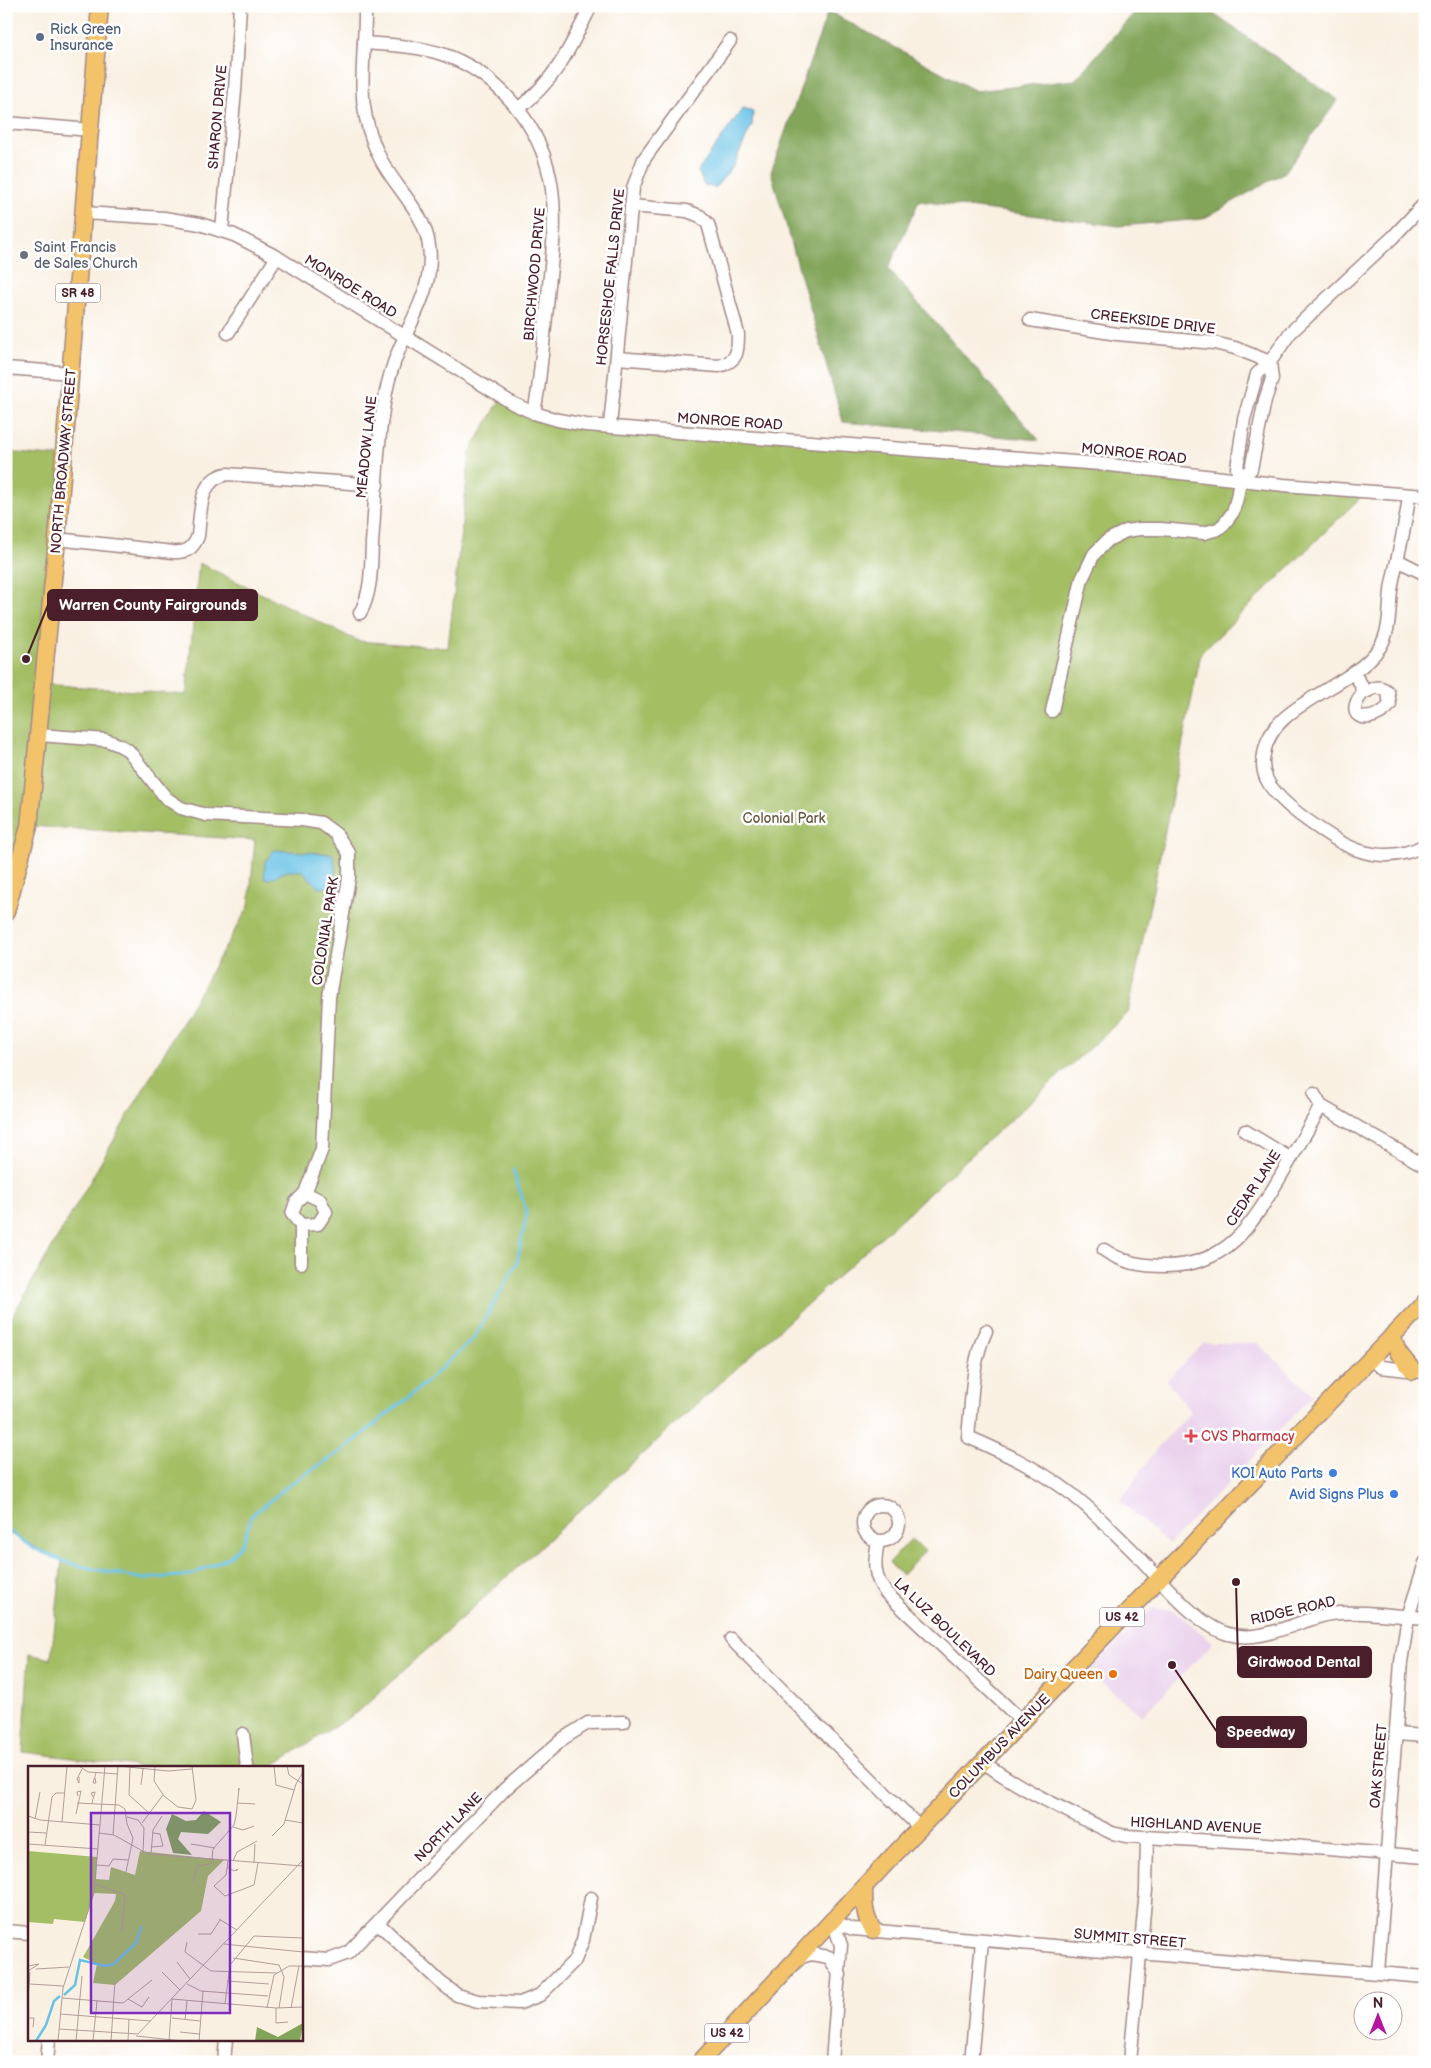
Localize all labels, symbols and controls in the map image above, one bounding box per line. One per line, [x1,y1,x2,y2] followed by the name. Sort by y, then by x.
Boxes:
[50,21,121,54] place label: Rick Green Insurance
[34,31,46,43] marker: Rick Green Insurance
[204,64,231,170] street label: SHARON DRIVE
[593,188,628,366] street label: HORSESHOE FALLS DRIVE
[520,207,549,341] street label: BIRCHWOOD DRIVE
[34,239,138,272] place label: Saint Francis de Sales Church
[18,249,30,261] marker: Saint Francis de Sales Church
[301,251,400,322] street label: MONROE ROAD
[56,284,100,302] road number: SR 48
[1089,305,1216,338] street label: CREEKSIDE DRIVE
[47,367,80,554] street label: NORTH BROADWAY STREET
[353,395,380,499] street label: MEADOW LANE
[677,409,783,434] street label: MONROE ROAD
[1080,440,1187,467] street label: MONROE ROAD
[48,590,257,620] callout: Warren County Fairgrounds
[59,596,247,615] text: Warren County Fairgrounds
[743,810,826,827] park label: Colonial Park
[309,875,343,987] street label: COLONIAL PARK
[1222,1147,1284,1230] street label: CEDAR LANE
[1201,1428,1295,1445] place label: CVS Pharmacy
[1185,1430,1197,1442] marker: CVS Pharmacy
[1231,1465,1323,1482] place label: KOI Auto Parts
[1327,1467,1339,1479] marker: KOI Auto Parts
[1289,1486,1384,1503] place label: Avid Signs Plus
[1388,1488,1400,1500] marker: Avid Signs Plus
[890,1574,999,1680] street label: LA LUZ BOULEVARD
[1249,1592,1337,1629] street label: RIDGE ROAD
[1100,1608,1144,1626] road number: US 42
[1238,1647,1371,1677] callout: Girdwood Dental
[1248,1653,1360,1672] text: Girdwood Dental
[1024,1666,1103,1683] place label: Dairy Queen
[1107,1668,1119,1680] marker: Dairy Queen
[945,1691,1054,1802] street label: COLUMBUS AVENUE
[1217,1717,1306,1747] callout: Speedway
[1366,1722,1391,1809] street label: OAK STREET
[1227,1723,1295,1742] text: Speedway
[28,1766,302,2040] inset map
[411,1789,486,1866] street label: NORTH LANE
[1130,1814,1262,1837] street label: HIGHLAND AVENUE
[1073,1925,1187,1952] street label: SUMMIT STREET
[1354,1990,1404,2040] north arrow
[1373,1995,1383,2012] text: N
[704,2024,750,2042] road number: US 42

